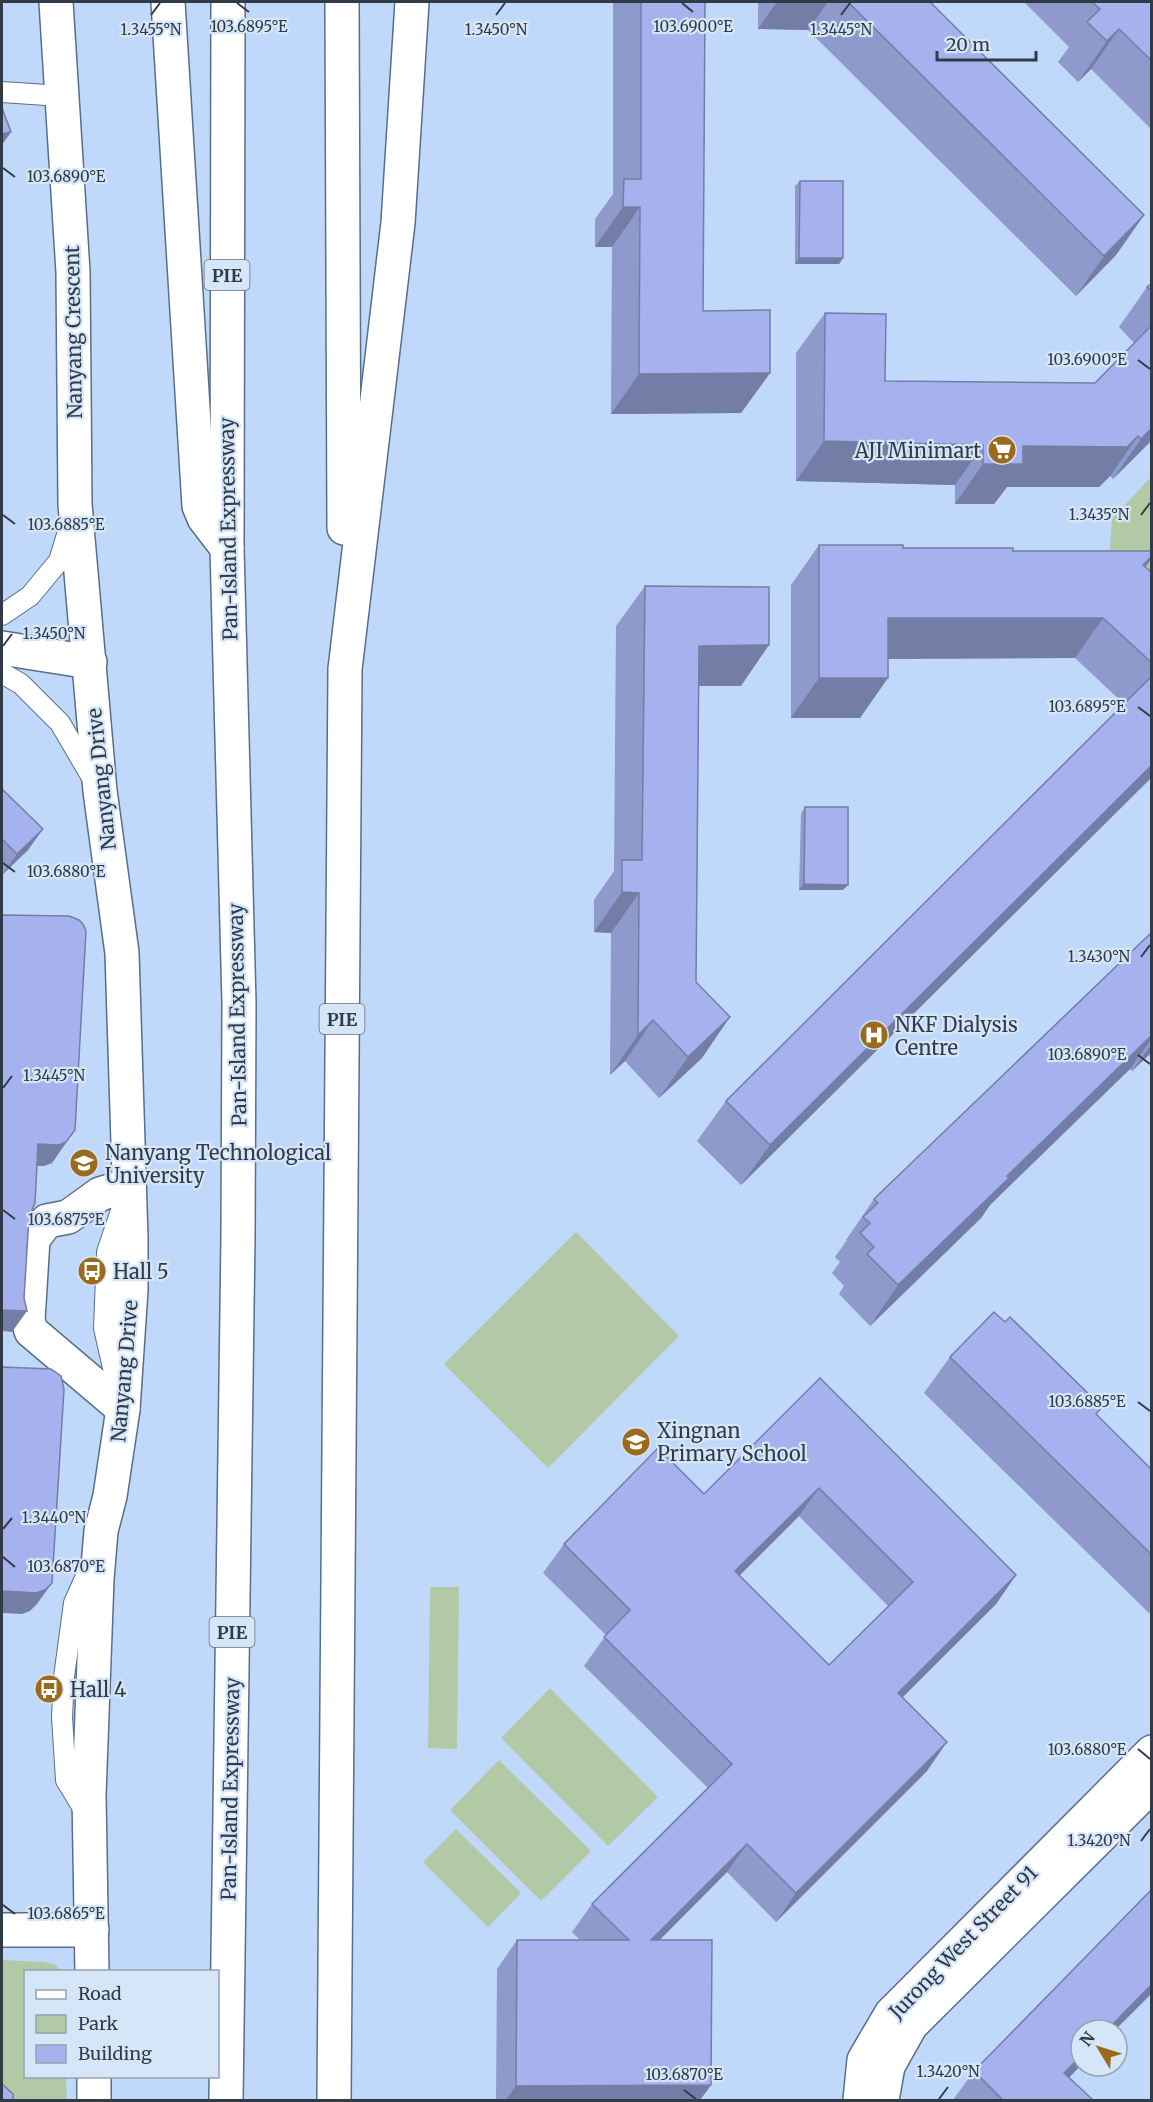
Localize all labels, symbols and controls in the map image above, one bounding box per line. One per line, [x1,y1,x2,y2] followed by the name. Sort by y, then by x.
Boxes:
[210,17,288,36] text: 103.6895°E
[653,17,733,36] text: 103.6900°E
[121,20,182,39] text: 1.3455°N
[465,20,528,39] text: 1.3450°N
[810,20,872,39] text: 1.3445°N
[937,24,1036,62] scale bar
[946,33,990,56] text: 20 m
[27,167,106,186] text: 103.6890°E
[59,245,87,419] street label: Nanyang Crescent
[204,260,250,290] road number: PIE
[1047,350,1127,369] text: 103.6900°E
[214,417,242,641] street label: Pan-Island Expressway
[986,434,1018,466] supermarket icon: AJI Minimart
[854,438,981,463] place label: AJI Minimart
[1069,505,1130,524] text: 1.3435°N
[28,515,105,534] text: 103.6885°E
[23,624,86,643] text: 1.3450°N
[1048,697,1126,716] text: 103.6895°E
[81,707,121,851] street label: Nanyang Drive
[27,862,106,881] text: 103.6880°E
[223,903,251,1127] street label: Pan-Island Expressway
[1068,947,1131,966] text: 1.3430°N
[320,1004,364,1034] road number: PIE
[895,1012,1018,1060] place label: NKF Dialysis Centre
[858,1019,890,1051] hospital icon: NKF Dialysis Centre
[1048,1045,1127,1064] text: 103.6890°E
[23,1066,85,1085] text: 1.3445°N
[105,1140,331,1188] place label: Nanyang Technological University
[68,1147,100,1179] school or university icon: Nanyang Technological University
[28,1210,105,1229] text: 103.6875°E
[76,1255,108,1287] bus stop icon: Hall 5
[113,1259,169,1284] place label: Hall 5
[105,1299,143,1443] street label: Nanyang Drive
[1049,1392,1126,1411] text: 103.6885°E
[657,1418,807,1466] place label: Xingnan Primary School
[620,1426,652,1458] school or university icon: Xingnan Primary School
[22,1508,87,1527] text: 1.3440°N
[27,1557,105,1576] text: 103.6870°E
[210,1617,254,1647] road number: PIE
[33,1673,65,1705] bus stop icon: Hall 4
[70,1677,126,1702] place label: Hall 4
[216,1677,244,1901] street label: Pan-Island Expressway
[1048,1740,1127,1759] text: 103.6880°E
[1067,1831,1131,1850] text: 1.3420°N
[883,1860,1043,2025] street label: Jurong West Street 91
[28,1904,105,1923] text: 103.6865°E
[24,1970,219,2078] legend
[78,1982,122,2005] text: Road
[78,2012,119,2035] text: Park
[1069,2018,1129,2078] north arrow
[1075,2027,1099,2050] text: N
[78,2042,152,2065] text: Building
[916,2062,980,2081] text: 1.3420°N
[645,2065,723,2084] text: 103.6870°E

